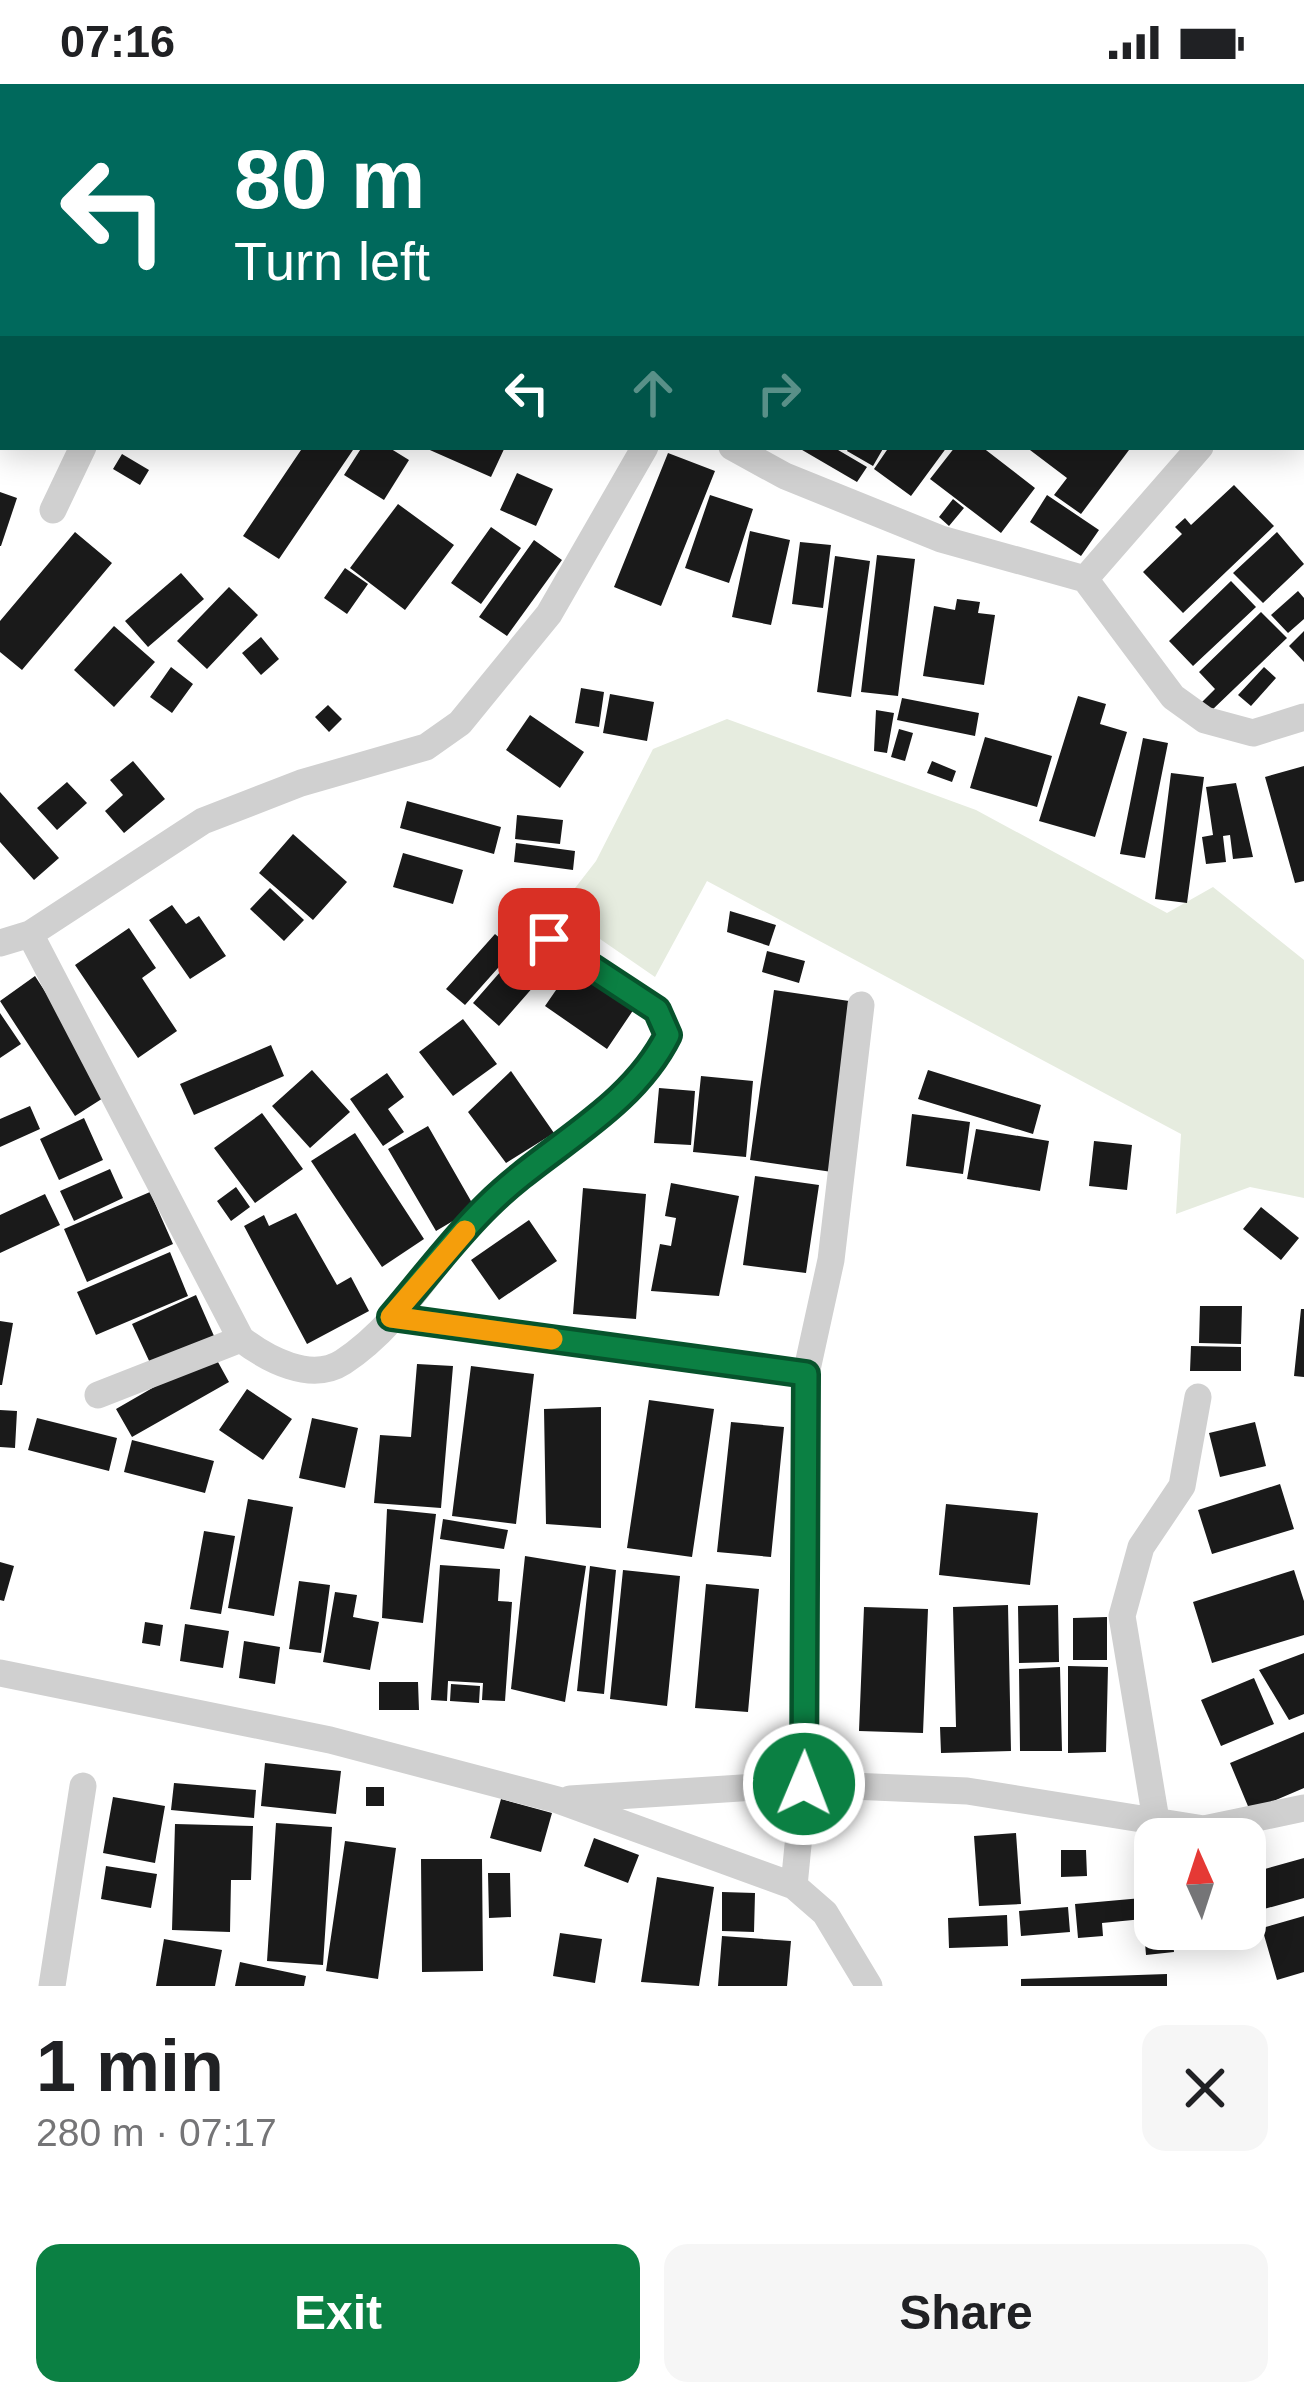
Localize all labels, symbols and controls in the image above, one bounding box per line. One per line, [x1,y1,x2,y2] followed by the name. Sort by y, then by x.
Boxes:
[60,16,175,67] text: 07:16
[36,132,192,288] icon: left
[234,132,425,226] text: 80 m
[234,231,430,291] text: Turn left
[494,360,560,426] icon: left
[620,360,686,426] icon: ahead
[746,360,812,426] icon: right
[498,888,600,990] pin
[516,906,582,972] icon: arrive
[741,1721,867,1847] position arrow
[1134,1818,1266,1950] north arrow
[1134,1818,1266,1950] map controls
[1142,2025,1268,2151] button: close
[36,2026,224,2106] text: 1 min
[36,2111,277,2154] text: 280 m · 07:17
[36,2244,640,2382] button: Exit
[664,2244,1268,2382] button: Share

